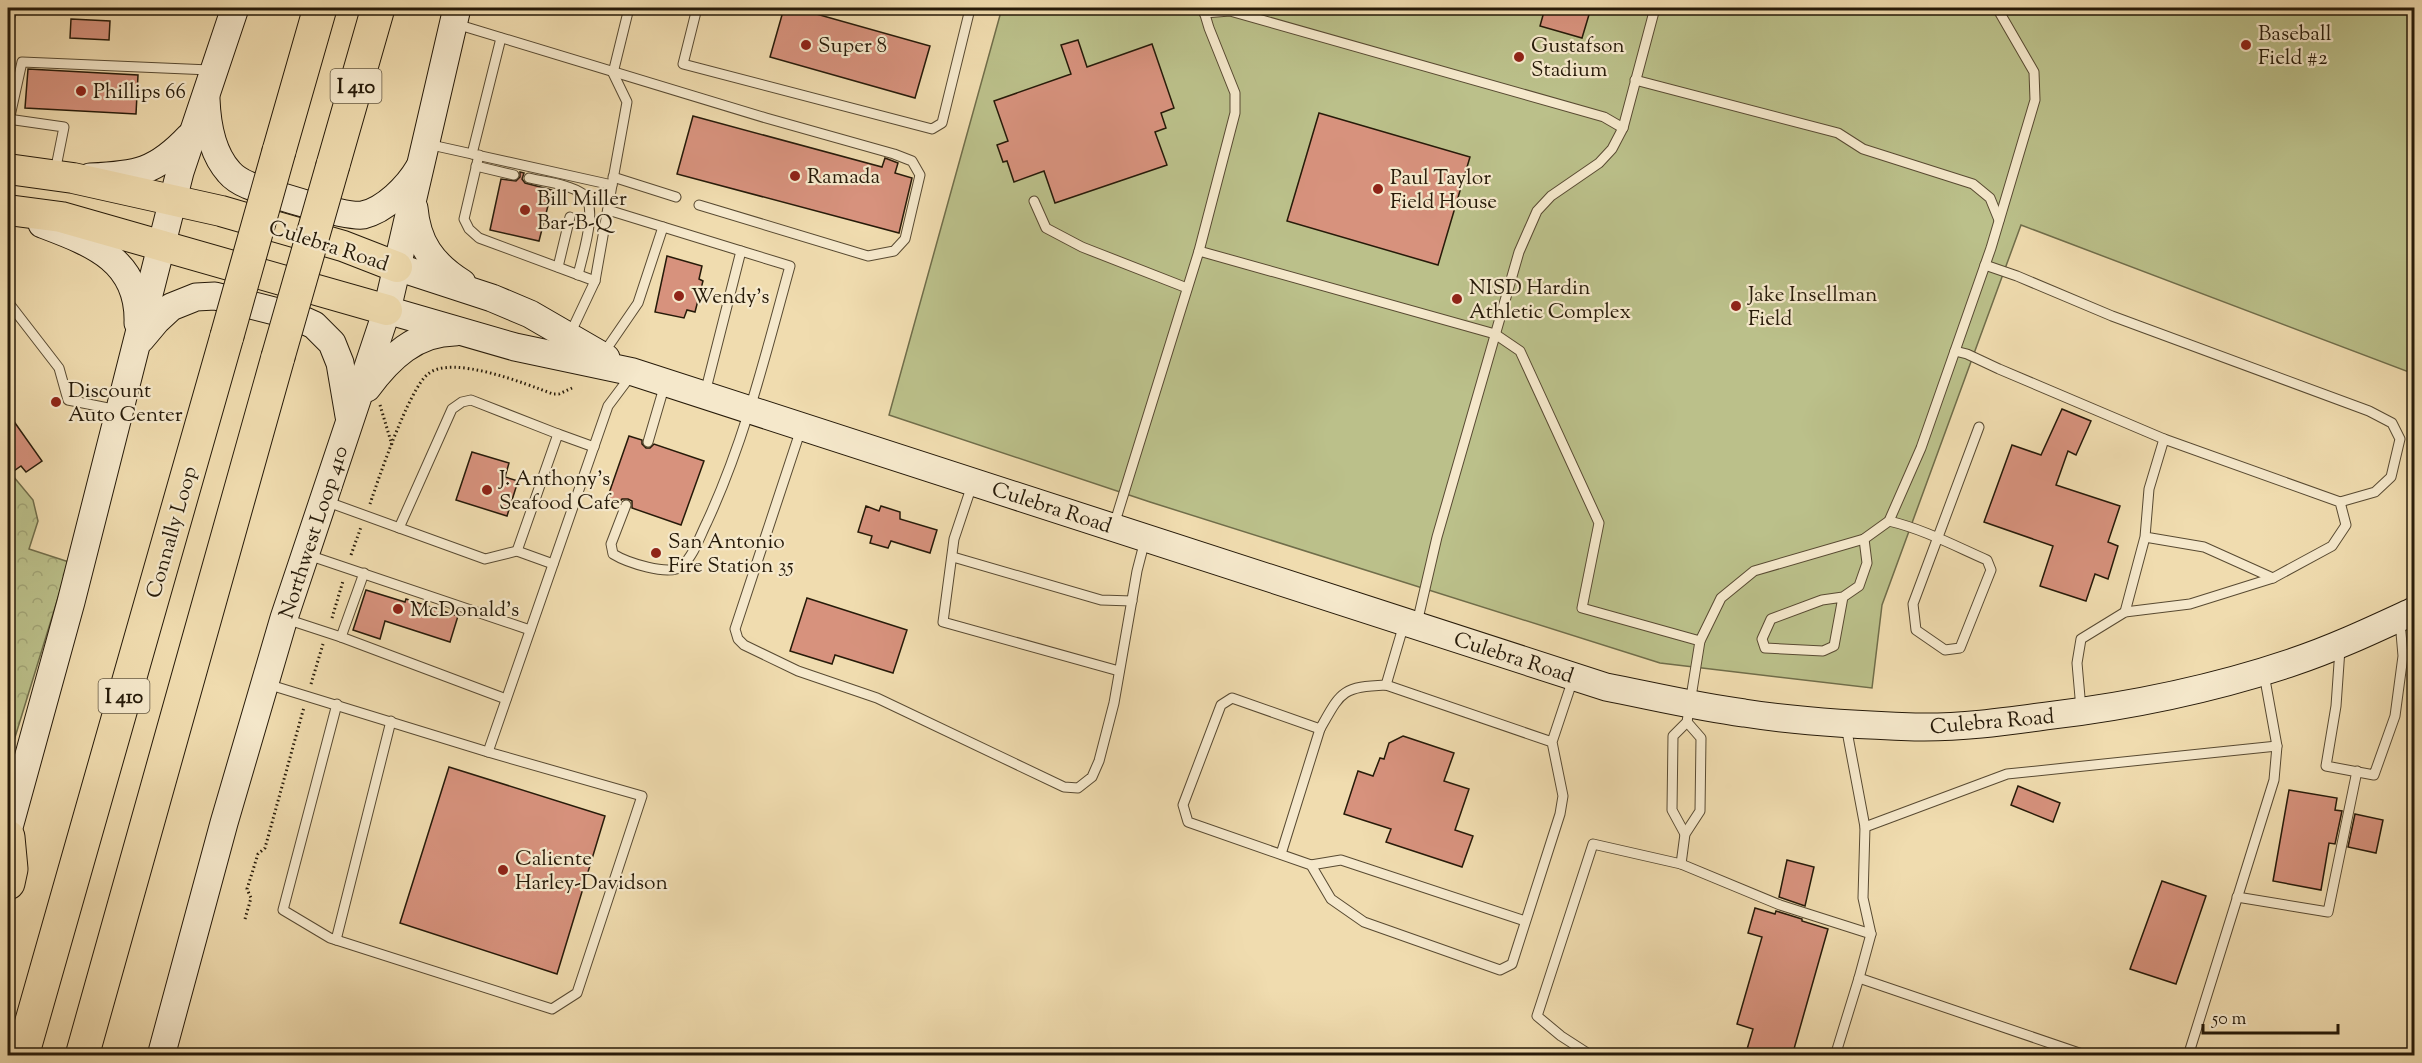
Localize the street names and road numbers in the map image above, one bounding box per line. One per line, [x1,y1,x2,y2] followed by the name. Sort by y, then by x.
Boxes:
[330,69,382,103] road number: I 410
[264,213,392,280] street label: Culebra Road
[273,442,357,623] street label: Northwest Loop 410
[140,463,206,602] street label: Connally Loop
[987,475,1115,542] street label: Culebra Road
[1449,625,1577,692] street label: Culebra Road
[98,679,150,713] road number: I 410
[1929,703,2056,743] street label: Culebra Road

